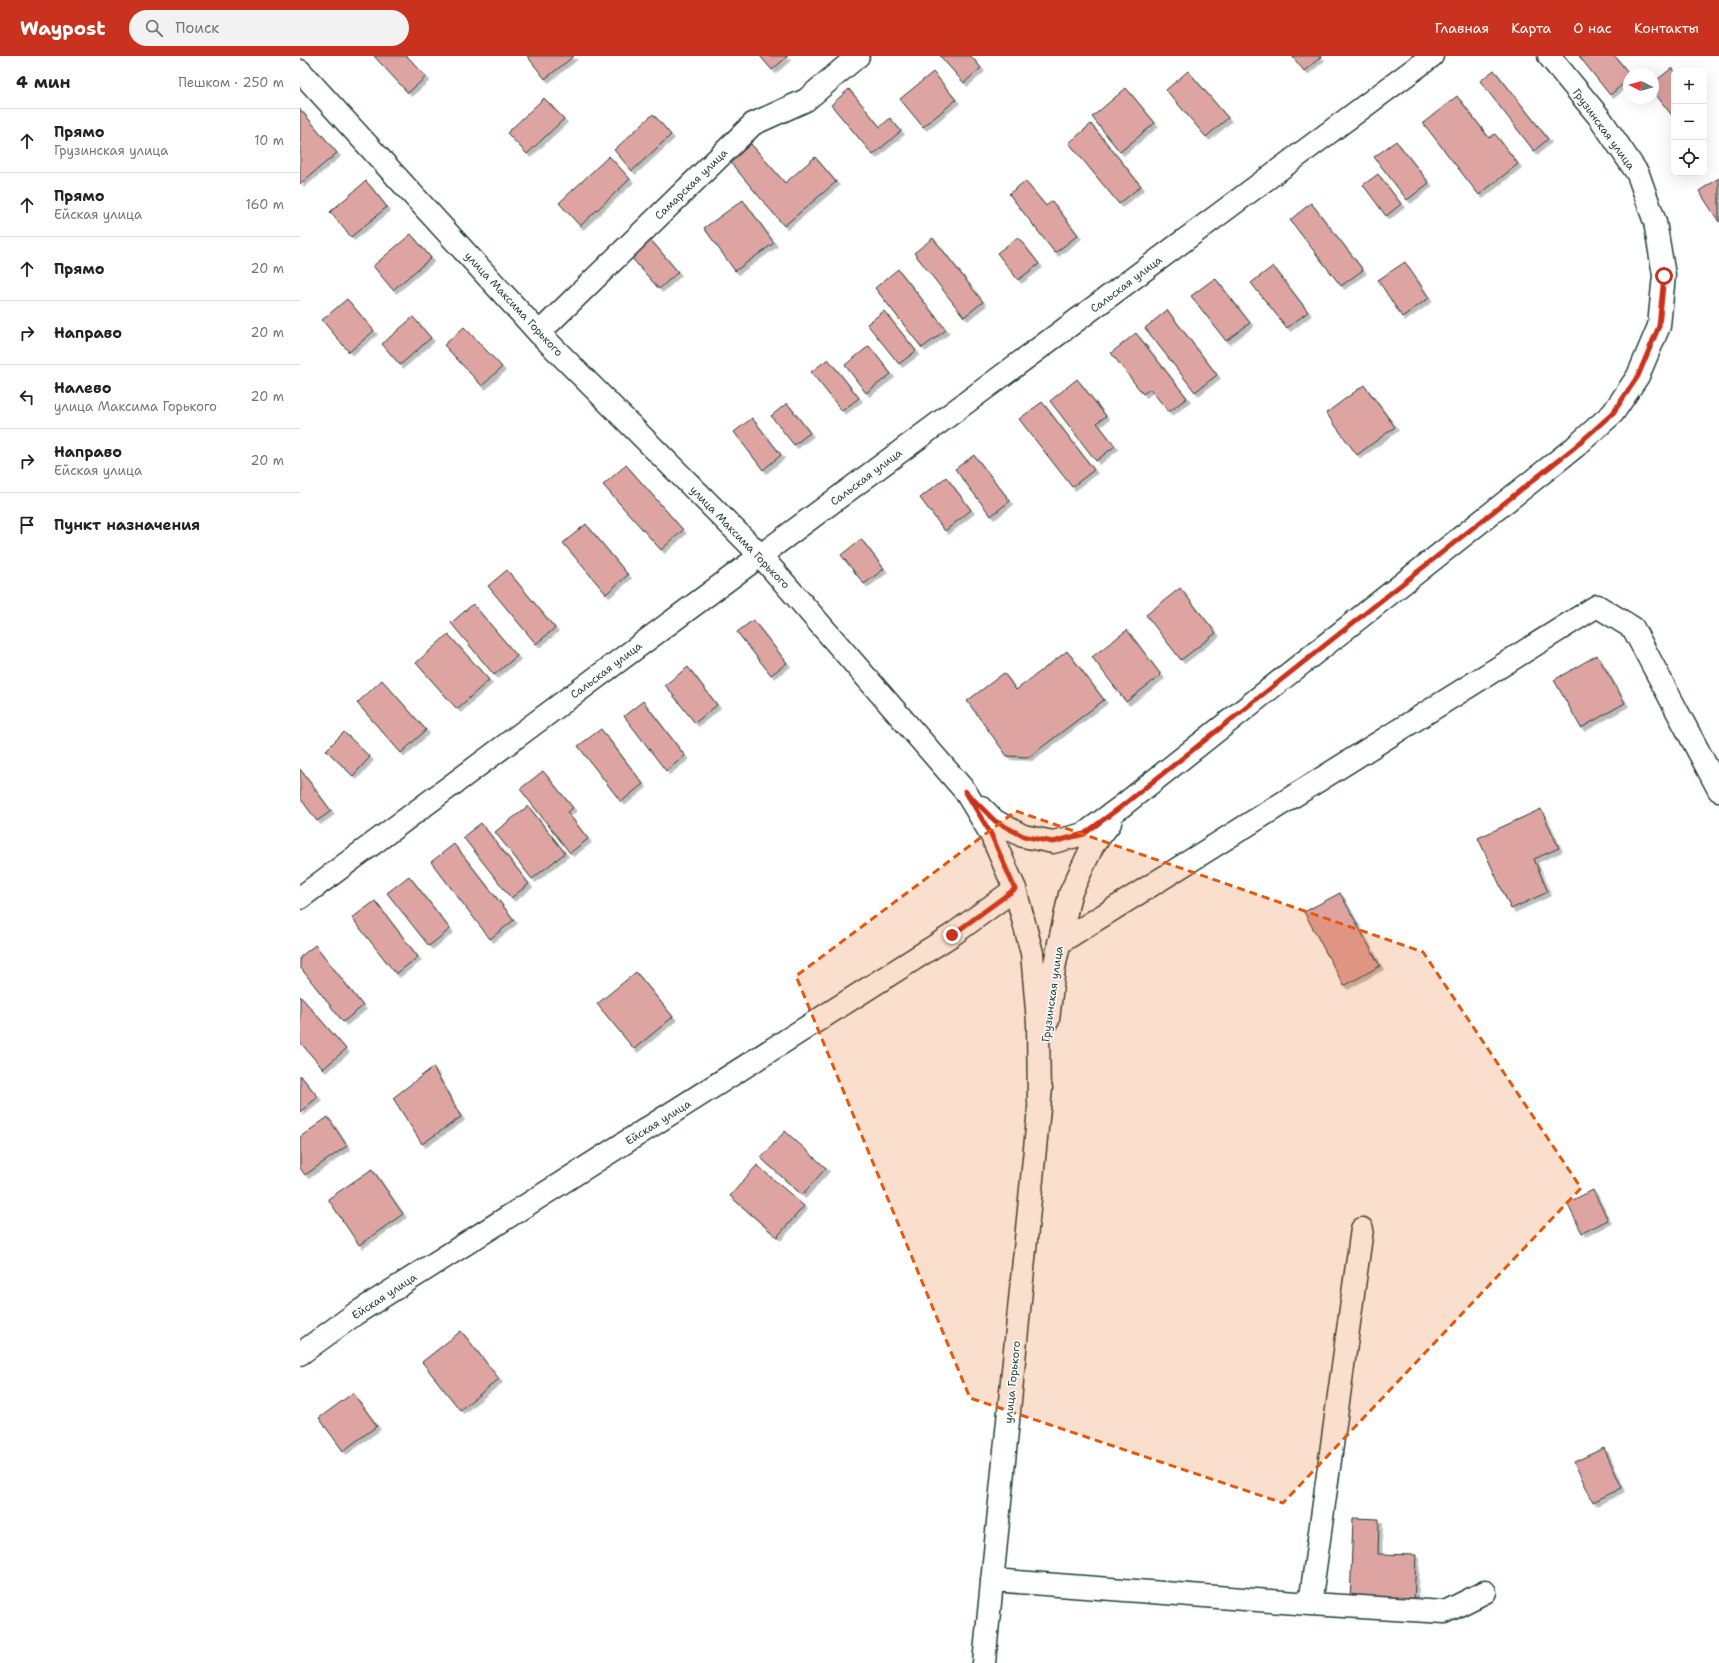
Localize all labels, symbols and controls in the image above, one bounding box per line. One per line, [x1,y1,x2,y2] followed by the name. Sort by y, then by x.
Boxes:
[129,10,409,46] search box
[20,16,105,41] text: Waypost
[143,17,165,39] icon: search
[175,18,219,38] text: Поиск
[1435,19,1489,37] text: Главная
[1511,19,1551,37] text: Карта
[1573,19,1612,37] text: О нас
[1634,19,1699,37] text: Контакты
[1623,68,1659,104] north arrow
[1671,68,1707,176] map controls
[1671,68,1707,104] button: +
[16,71,71,93] text: 4 мин
[178,74,284,91] text: Пешком · 250 m
[1569,86,1638,173] street label: Грузинская улица
[1671,104,1707,140] button: −
[54,122,104,142] text: Прямо
[16,130,38,152] icon: ahead
[254,132,284,149] text: 10 m
[1671,140,1707,176] button: locate
[54,142,168,159] text: Грузинская улица
[652,146,731,223] street label: Самарская улица
[54,186,104,206] text: Прямо
[16,194,38,216] icon: ahead
[246,196,284,213] text: 160 m
[54,206,142,223] text: Ейская улица
[461,249,566,360] street label: улица Максима Горького
[1087,252,1165,316] street label: Сальская улица
[16,258,38,280] icon: ahead
[54,259,104,279] text: Прямо
[251,260,284,277] text: 20 m
[1655,267,1673,285] route start
[16,322,38,344] icon: right
[54,323,122,343] text: Направо
[251,324,284,341] text: 20 m
[54,378,112,398] text: Налево
[16,386,38,408] icon: left
[251,388,284,405] text: 20 m
[54,398,217,415] text: улица Максима Горького
[54,442,122,462] text: Направо
[827,445,905,509] street label: Сальская улица
[16,450,38,472] icon: right
[251,452,284,469] text: 20 m
[54,462,142,479] text: Ейская улица
[686,483,793,592] street label: улица Максима Горького
[16,514,38,536] icon: arrive
[54,515,200,535] text: Пункт назначения
[567,638,645,702] street label: Сальская улица
[943,926,961,944] route end
[1038,945,1067,1043] street label: Грузинская улица
[623,1096,694,1149] street label: Ейская улица
[349,1270,420,1323] street label: Ейская улица
[1001,1340,1024,1424] street label: улица Горького

